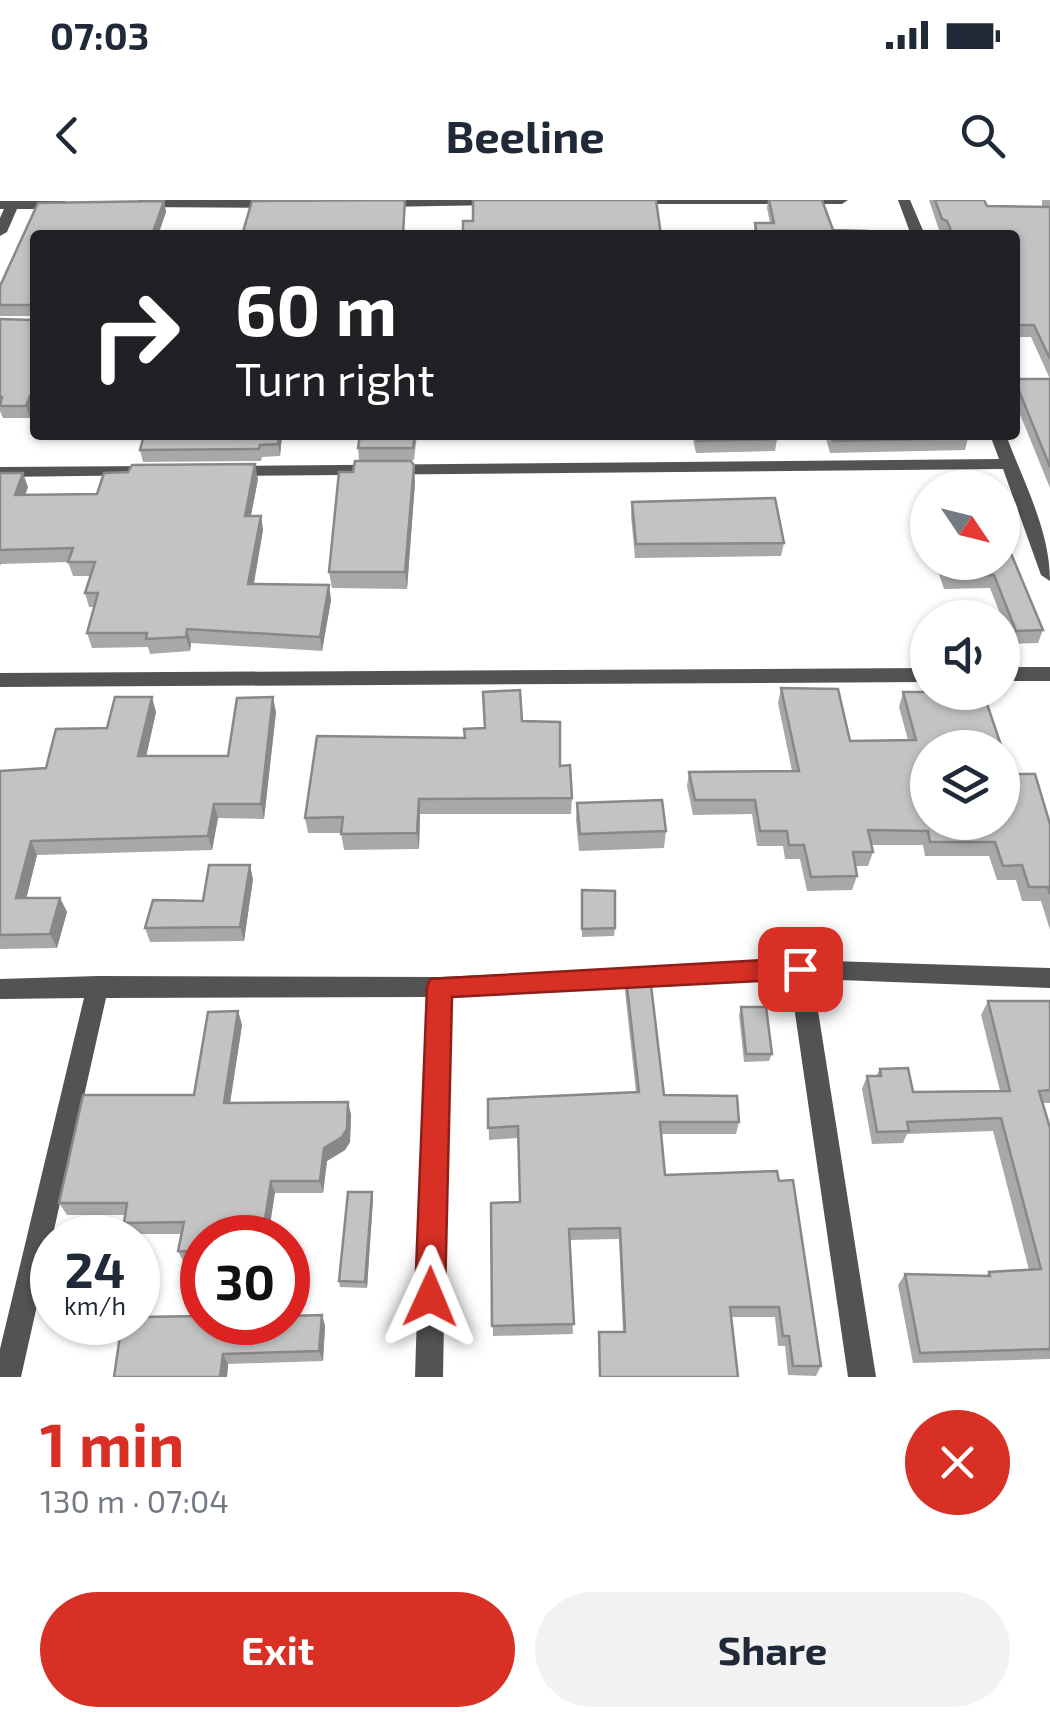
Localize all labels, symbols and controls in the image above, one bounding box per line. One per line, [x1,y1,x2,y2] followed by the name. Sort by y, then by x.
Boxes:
[50,12,149,58] text: 07:03
[40,108,95,163] icon: back
[445,108,605,162] text: Beeline
[955,108,1010,163] icon: search
[235,266,397,350] text: 60 m
[70,270,200,400] icon: right
[235,351,435,405] text: Turn right
[910,470,1020,580] north arrow
[910,470,1020,840] map controls
[910,600,1020,710] button: sound
[910,730,1020,840] button: layers
[758,927,843,1012] pin
[773,942,828,997] icon: arrive
[180,1215,310,1345] speed limit sign: 30
[65,1238,125,1298] text: 24
[378,1245,482,1349] position arrow
[64,1290,126,1320] text: km/h
[40,1407,184,1479] text: 1 min
[905,1410,1010,1515] button: close
[40,1481,229,1519] text: 130 m · 07:04
[40,1592,515,1707] button: Exit
[535,1592,1010,1707] button: Share

